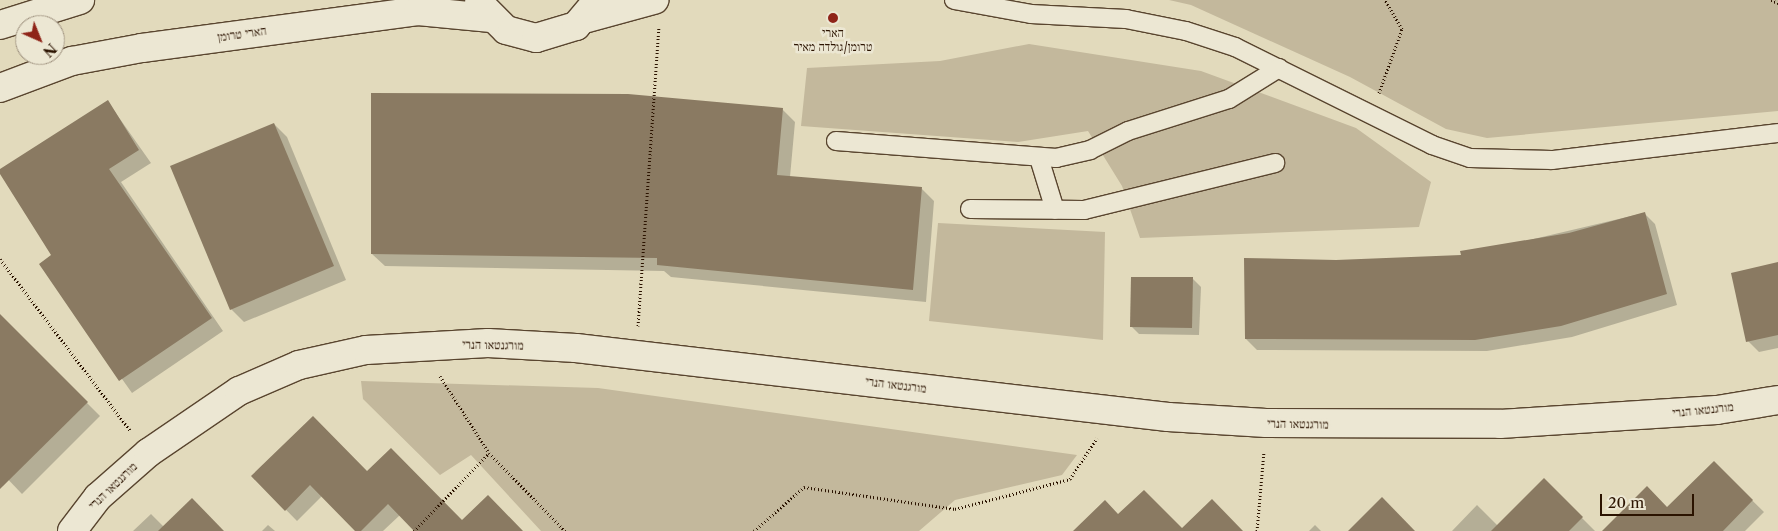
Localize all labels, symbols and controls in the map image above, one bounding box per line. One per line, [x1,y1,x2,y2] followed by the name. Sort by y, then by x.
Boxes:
[827,12,839,24] marker: הארי טרומן/גולדה מאיר
[15,15,65,65] north arrow
[217,23,267,45] street label: הארי טרומן
[794,26,872,54] place label: הארי טרומן/גולדה מאיר
[39,39,60,61] text: N
[462,337,524,353] street label: מורגנטאו הנרי
[864,374,928,396] street label: מורגנטאו הנרי
[1672,400,1734,420] street label: מורגנטאו הנרי
[1267,416,1329,432] street label: מורגנטאו הנרי
[86,459,140,513] street label: מורגנטאו הנרי
[1603,484,1697,516] scale bar
[1608,493,1644,512] text: 20 m

